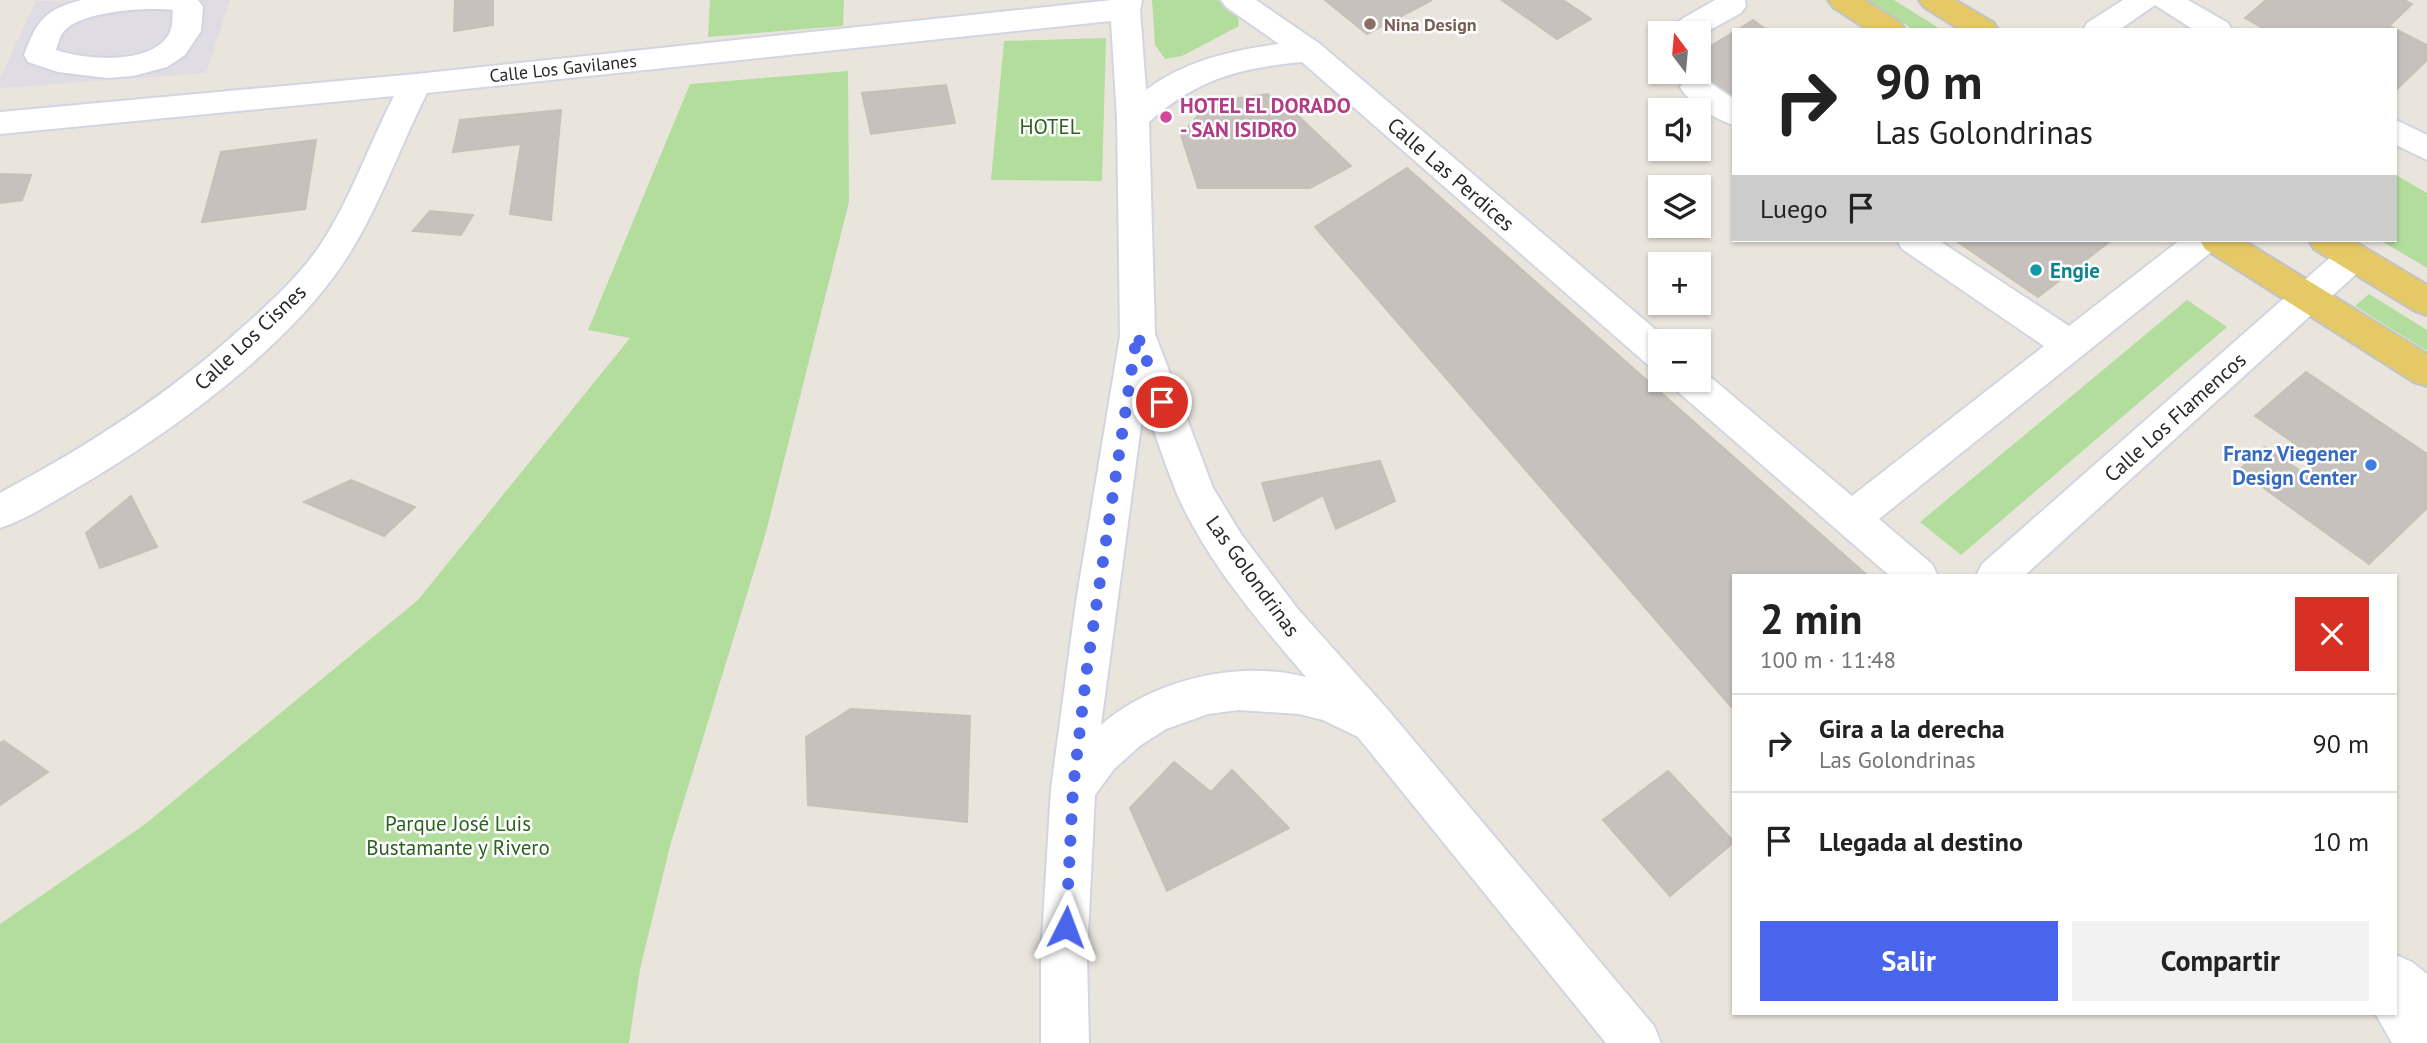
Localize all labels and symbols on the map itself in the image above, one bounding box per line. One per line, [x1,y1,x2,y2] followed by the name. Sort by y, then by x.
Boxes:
[1384,13,1477,36] place label: Nina Design
[1362,16,1378,32] marker: Nina Design
[1648,21,1712,84] north arrow
[488,49,638,87] street label: Calle Los Gavilanes
[1180,92,1351,143] place label: HOTEL EL DORADO - SAN ISIDRO
[1158,109,1174,125] marker: HOTEL EL DORADO - SAN ISIDRO
[1382,111,1520,237] street label: Calle Las Perdices
[1019,113,1081,140] park label: HOTEL
[2050,257,2100,284] place label: Engie
[2028,262,2044,278] marker: Engie
[188,278,312,396] street label: Calle Los Cisnes
[2098,346,2252,488] street label: Calle Los Flamencos
[1132,372,1192,432] pin
[2223,440,2358,491] place label: Franz Viegener Design Center
[2363,457,2379,473] marker: Franz Viegener Design Center
[1200,510,1306,642] street label: Las Golondrinas
[366,810,550,861] park label: Parque José Luis Bustamante y Rivero
[1029,890,1103,964] position arrow

